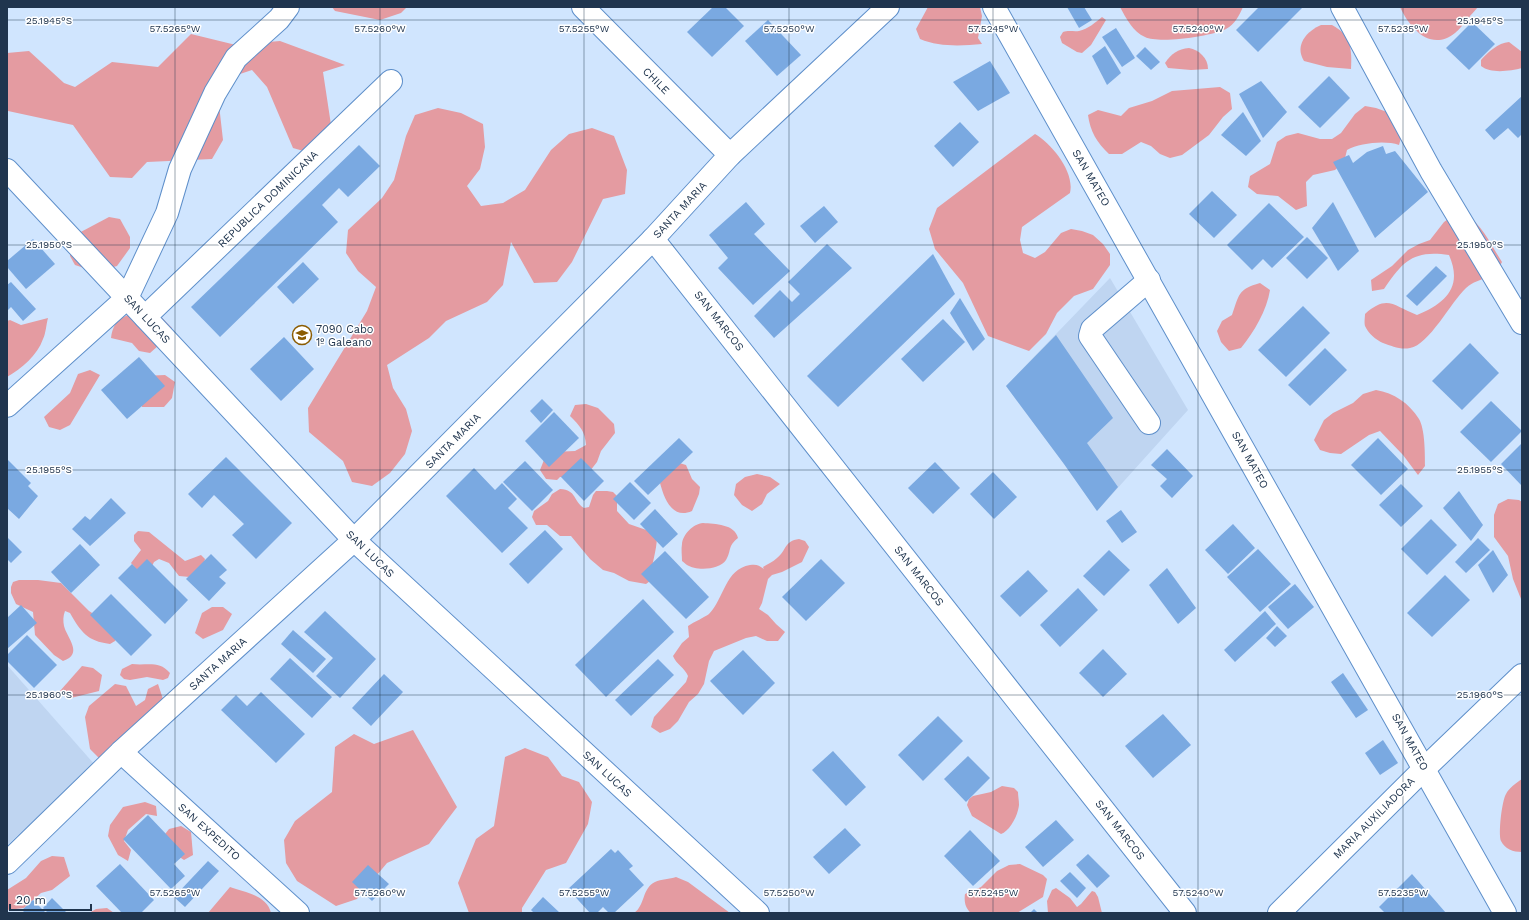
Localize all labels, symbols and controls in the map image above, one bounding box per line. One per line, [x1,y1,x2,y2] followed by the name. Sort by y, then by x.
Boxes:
[26,15,72,26] text: 25.1945°S
[1457,15,1503,26] text: 25.1945°S
[150,23,201,34] text: 57.5265°W
[354,23,406,34] text: 57.5260°W
[559,23,610,34] text: 57.5255°W
[763,23,815,34] text: 57.5250°W
[968,23,1019,34] text: 57.5245°W
[1172,23,1224,34] text: 57.5240°W
[1378,23,1429,34] text: 57.5235°W
[640,65,672,97] street label: CHILE
[1070,147,1112,209] street label: SAN MATEO
[215,148,321,250] street label: REPUBLICA DOMINICANA
[650,179,710,241] street label: SANTA MARIA
[26,239,72,250] text: 25.1950°S
[1457,239,1503,250] text: 25.1950°S
[691,288,747,354] street label: SAN MARCOS
[121,292,173,346] street label: SAN LUCAS
[316,323,373,349] place label: 7090 Cabo 1º Galeano
[291,324,313,346] school or university icon: 7090 Cabo 1º Galeano
[423,411,483,471] street label: SANTA MARIA
[1229,429,1271,491] street label: SAN MATEO
[26,464,72,475] text: 25.1955°S
[1457,464,1503,475] text: 25.1955°S
[343,528,397,580] street label: SAN LUCAS
[891,543,947,609] street label: SAN MARCOS
[187,635,249,693] street label: SANTA MARIA
[26,689,72,700] text: 25.1960°S
[1457,689,1503,700] text: 25.1960°S
[1389,711,1431,773] street label: SAN MATEO
[580,748,634,800] street label: SAN LUCAS
[1331,775,1417,861] street label: MARIA AUXILIADORA
[1092,797,1148,863] street label: SAN MARCOS
[175,801,243,863] street label: SAN EXPEDITO
[10,886,91,912] scale bar
[150,887,201,898] text: 57.5265°W
[354,887,406,898] text: 57.5260°W
[559,887,610,898] text: 57.5255°W
[763,887,815,898] text: 57.5250°W
[968,887,1019,898] text: 57.5245°W
[1172,887,1224,898] text: 57.5240°W
[1378,887,1429,898] text: 57.5235°W
[16,893,46,907] text: 20 m

